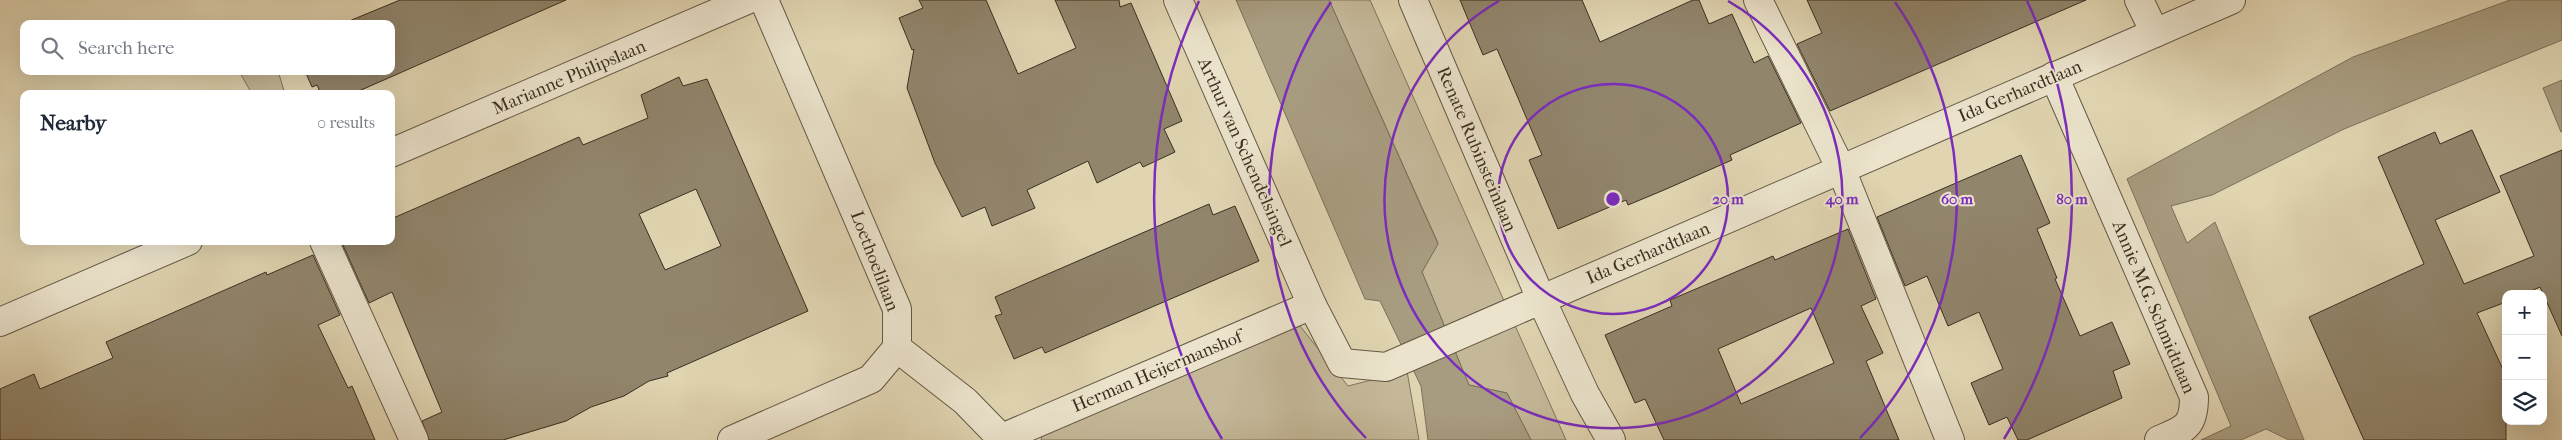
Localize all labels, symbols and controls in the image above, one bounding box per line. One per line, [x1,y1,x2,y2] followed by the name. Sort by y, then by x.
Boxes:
[20,20,395,75] search box
[38,34,66,62] icon: search
[489,35,650,119] street label: Marianne Philipslaan
[78,37,174,59] text: Search here
[1193,53,1296,250] street label: Arthur van Schendelsingel
[1955,56,2086,127] street label: Ida Gerhardtlaan
[1432,63,1521,235] street label: Renate Rubinsteinlaan
[40,111,106,135] text: Nearby
[317,113,375,132] text: 0 results
[1604,190,1622,208] centre of rings
[1712,190,1744,208] text: 20 m
[1825,190,1859,208] text: 40 m
[1941,190,1974,208] text: 60 m
[2056,190,2088,208] text: 80 m
[846,208,903,315] street label: Loethoelilaan
[2107,217,2200,397] street label: Annie M.G. Schmidtlaan
[1583,218,1714,289] street label: Ida Gerhardtlaan
[2502,290,2547,425] map controls
[2502,290,2547,335] button: +
[1069,325,1249,417] street label: Herman Heijermanshof
[2502,335,2547,380] button: −
[2502,380,2547,425] button: layers

